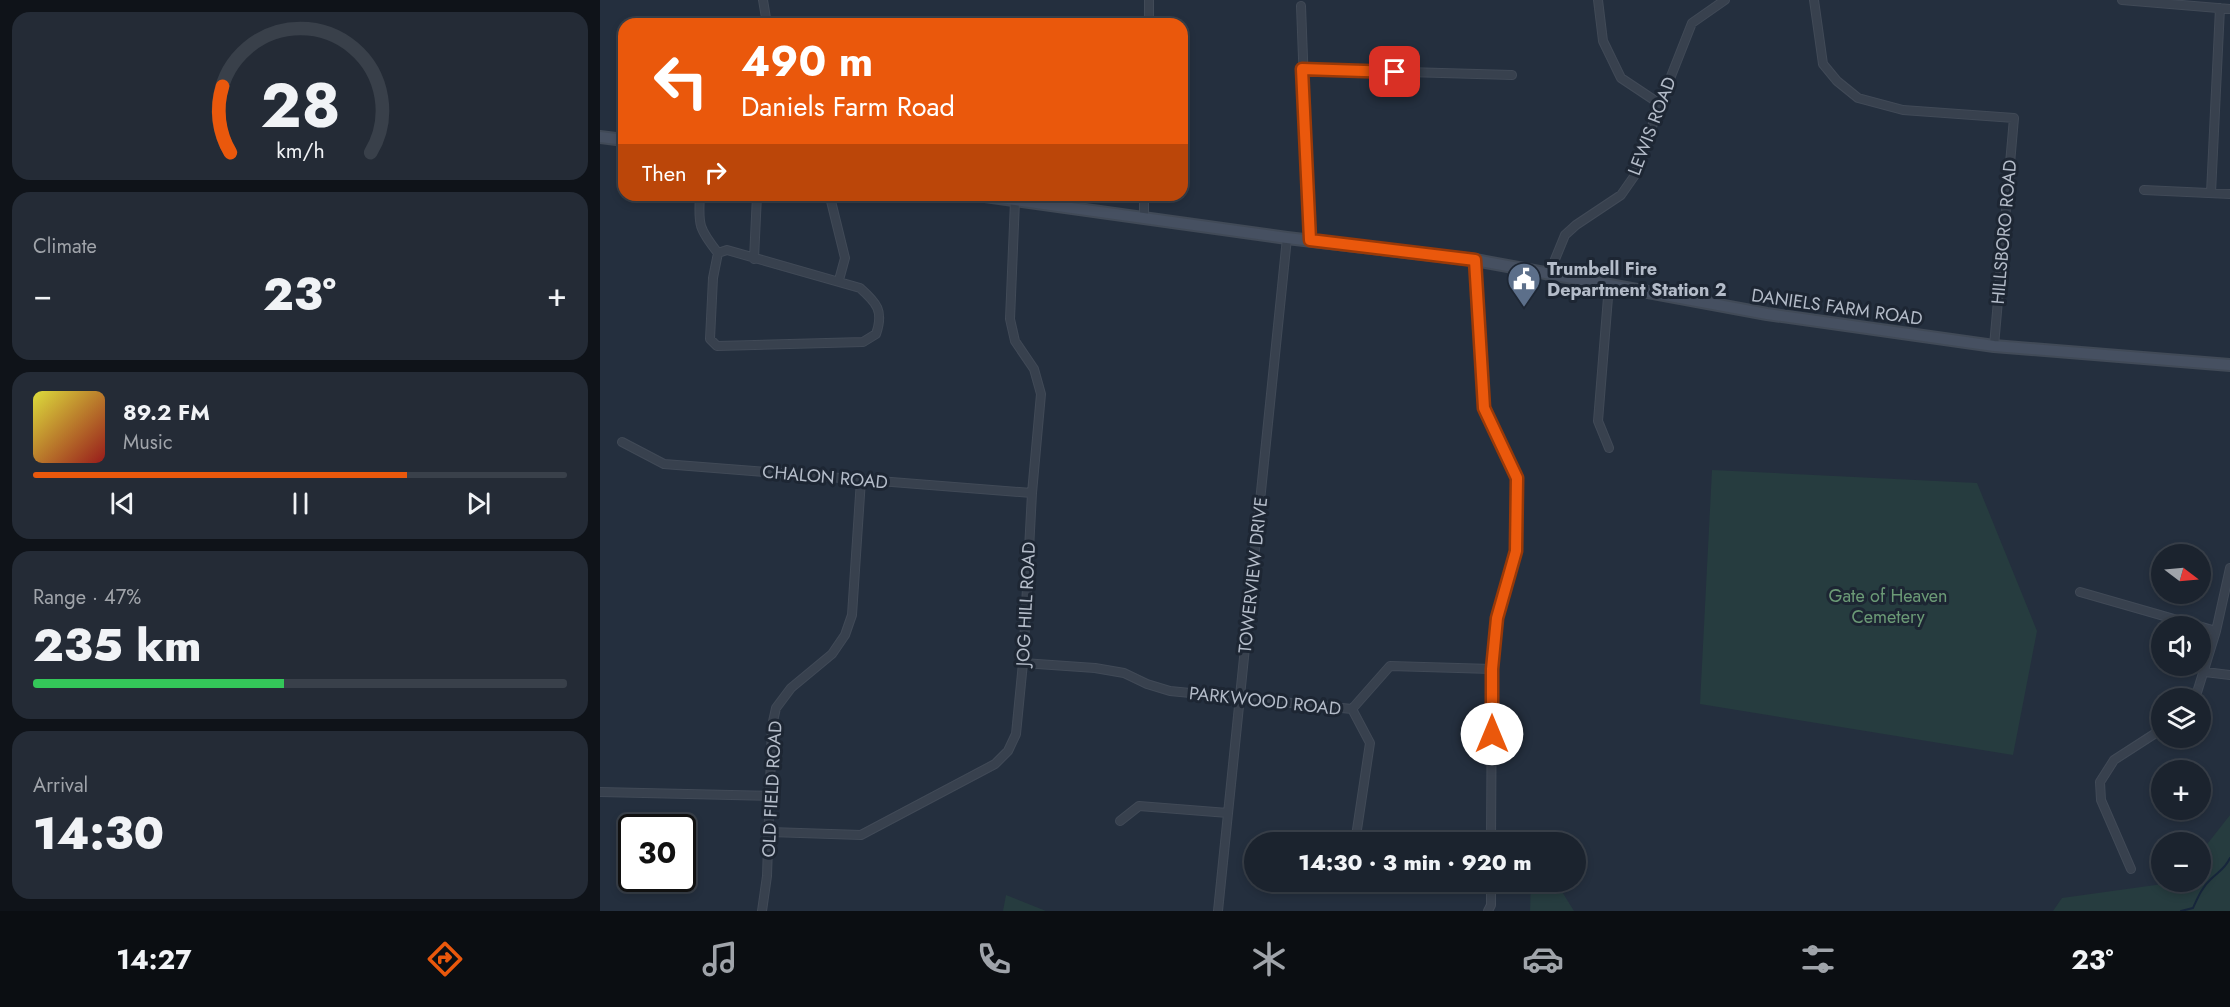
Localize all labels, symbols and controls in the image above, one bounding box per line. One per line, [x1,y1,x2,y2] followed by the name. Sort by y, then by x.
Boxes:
[741,31,873,92] text: 490 m
[642,42,720,120] icon: left
[1369,46,1420,97] pin
[1378,55,1411,88] icon: arrive
[260,60,340,150] text: 28
[1621,73,1683,179] street label: LEWIS ROAD
[741,87,955,126] text: Daniels Farm Road
[276,135,324,166] text: km/h
[699,156,732,189] icon: right
[642,157,687,189] text: Then
[1985,159,2023,305] street label: HILLSBORO ROAD
[33,232,97,261] text: Climate
[1547,256,1727,303] place label: Trumbell Fire Department Station 2
[1506,261,1542,308] public building icon: Trumbell Fire Department Station 2
[263,262,336,327] text: 23°
[33,271,52,318] text: −
[547,271,567,318] text: +
[1750,282,1924,332] street label: DANIELS FARM ROAD
[123,396,210,428] text: 89.2 FM
[123,428,173,457] text: Music
[761,459,889,495] street label: CHALON ROAD
[106,487,139,520] icon: previous
[284,487,317,520] icon: pause
[462,487,495,520] icon: next
[1232,496,1274,654] street label: TOWERVIEW DRIVE
[1010,541,1042,669] street label: JOG HILL ROAD
[2151,544,2211,604] north arrow
[2151,544,2211,892] map controls
[33,583,141,612] text: Range · 47%
[1828,583,1948,630] park label: Gate of Heaven Cemetery
[33,613,201,678] text: 235 km
[2151,616,2211,676] button: sound
[1188,680,1342,722] street label: PARKWOOD ROAD
[2151,688,2211,748] button: layers
[1460,702,1524,766] position arrow
[755,720,789,858] street label: OLD FIELD ROAD
[2151,760,2211,820] button: +
[33,771,88,800] text: Arrival
[33,801,164,866] text: 14:30
[618,814,696,892] speed limit sign: 30
[2151,832,2211,892] button: −
[1298,846,1532,878] text: 14:30 · 3 min · 920 m
[424,938,466,980] icon: directions
[699,938,741,980] icon: music
[973,938,1015,980] icon: phone
[1248,938,1290,980] icon: climate
[1522,938,1564,980] icon: car
[1797,938,1839,980] icon: filters
[116,940,192,979] text: 14:27
[2071,940,2114,979] text: 23°

